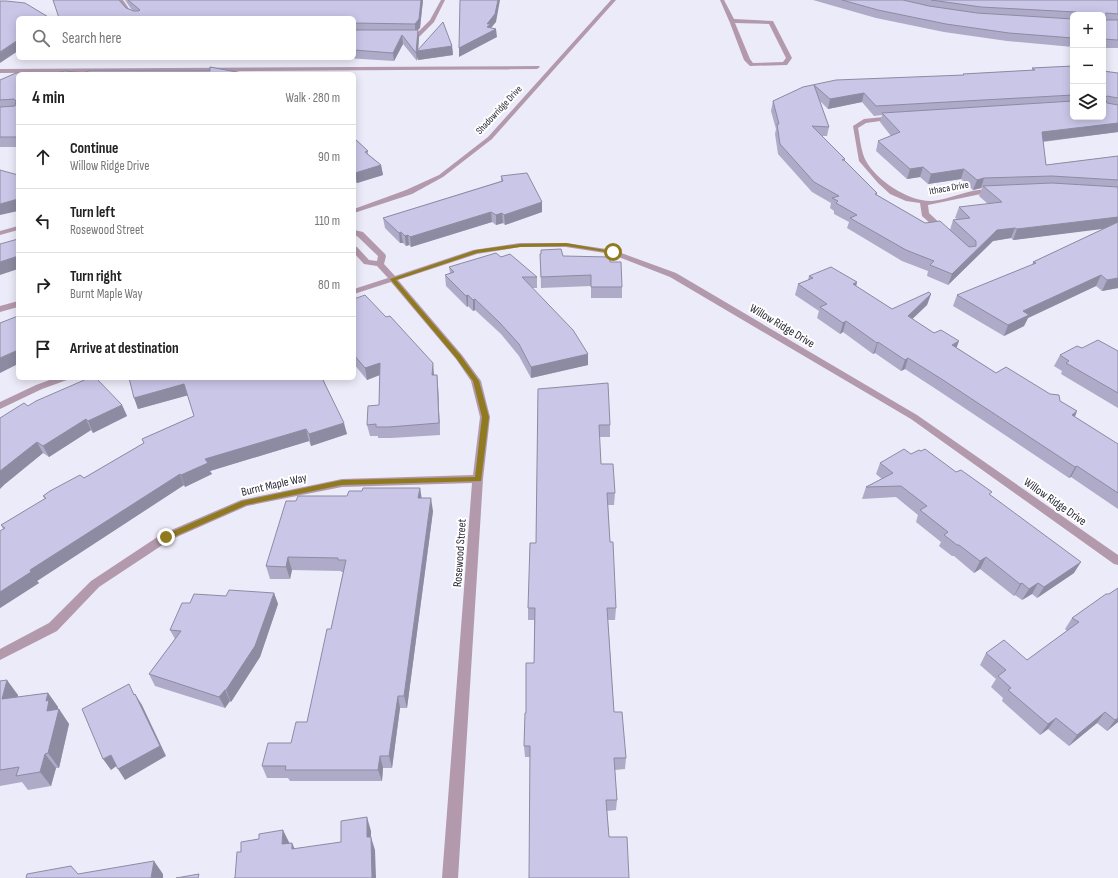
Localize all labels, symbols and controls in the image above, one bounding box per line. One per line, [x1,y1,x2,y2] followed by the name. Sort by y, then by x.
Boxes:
[1070,12,1106,120] map controls
[1070,12,1106,48] button: +
[16,16,356,60] search box
[30,27,52,49] icon: search
[62,29,122,48] text: Search here
[1070,48,1106,84] button: −
[473,83,525,137] street label: Shadowridge Drive
[1070,84,1106,120] button: layers
[32,88,65,108] text: 4 min
[286,90,340,106] text: Walk · 280 m
[70,139,119,158] text: Continue
[32,146,54,168] icon: ahead
[318,149,340,165] text: 90 m
[70,158,149,174] text: Willow Ridge Drive
[928,179,970,197] street label: Ithaca Drive
[70,203,115,222] text: Turn left
[32,210,54,232] icon: left
[315,213,340,229] text: 110 m
[70,222,144,238] text: Rosewood Street
[604,243,622,261] route start
[70,267,122,286] text: Turn right
[32,274,54,296] icon: right
[318,277,340,293] text: 80 m
[70,286,143,302] text: Burnt Maple Way
[747,301,817,351] street label: Willow Ridge Drive
[32,338,54,360] icon: arrive
[70,339,179,358] text: Arrive at destination
[240,470,309,500] street label: Burnt Maple Way
[1021,475,1089,529] street label: Willow Ridge Drive
[450,518,470,588] street label: Rosewood Street
[157,528,175,546] route end

